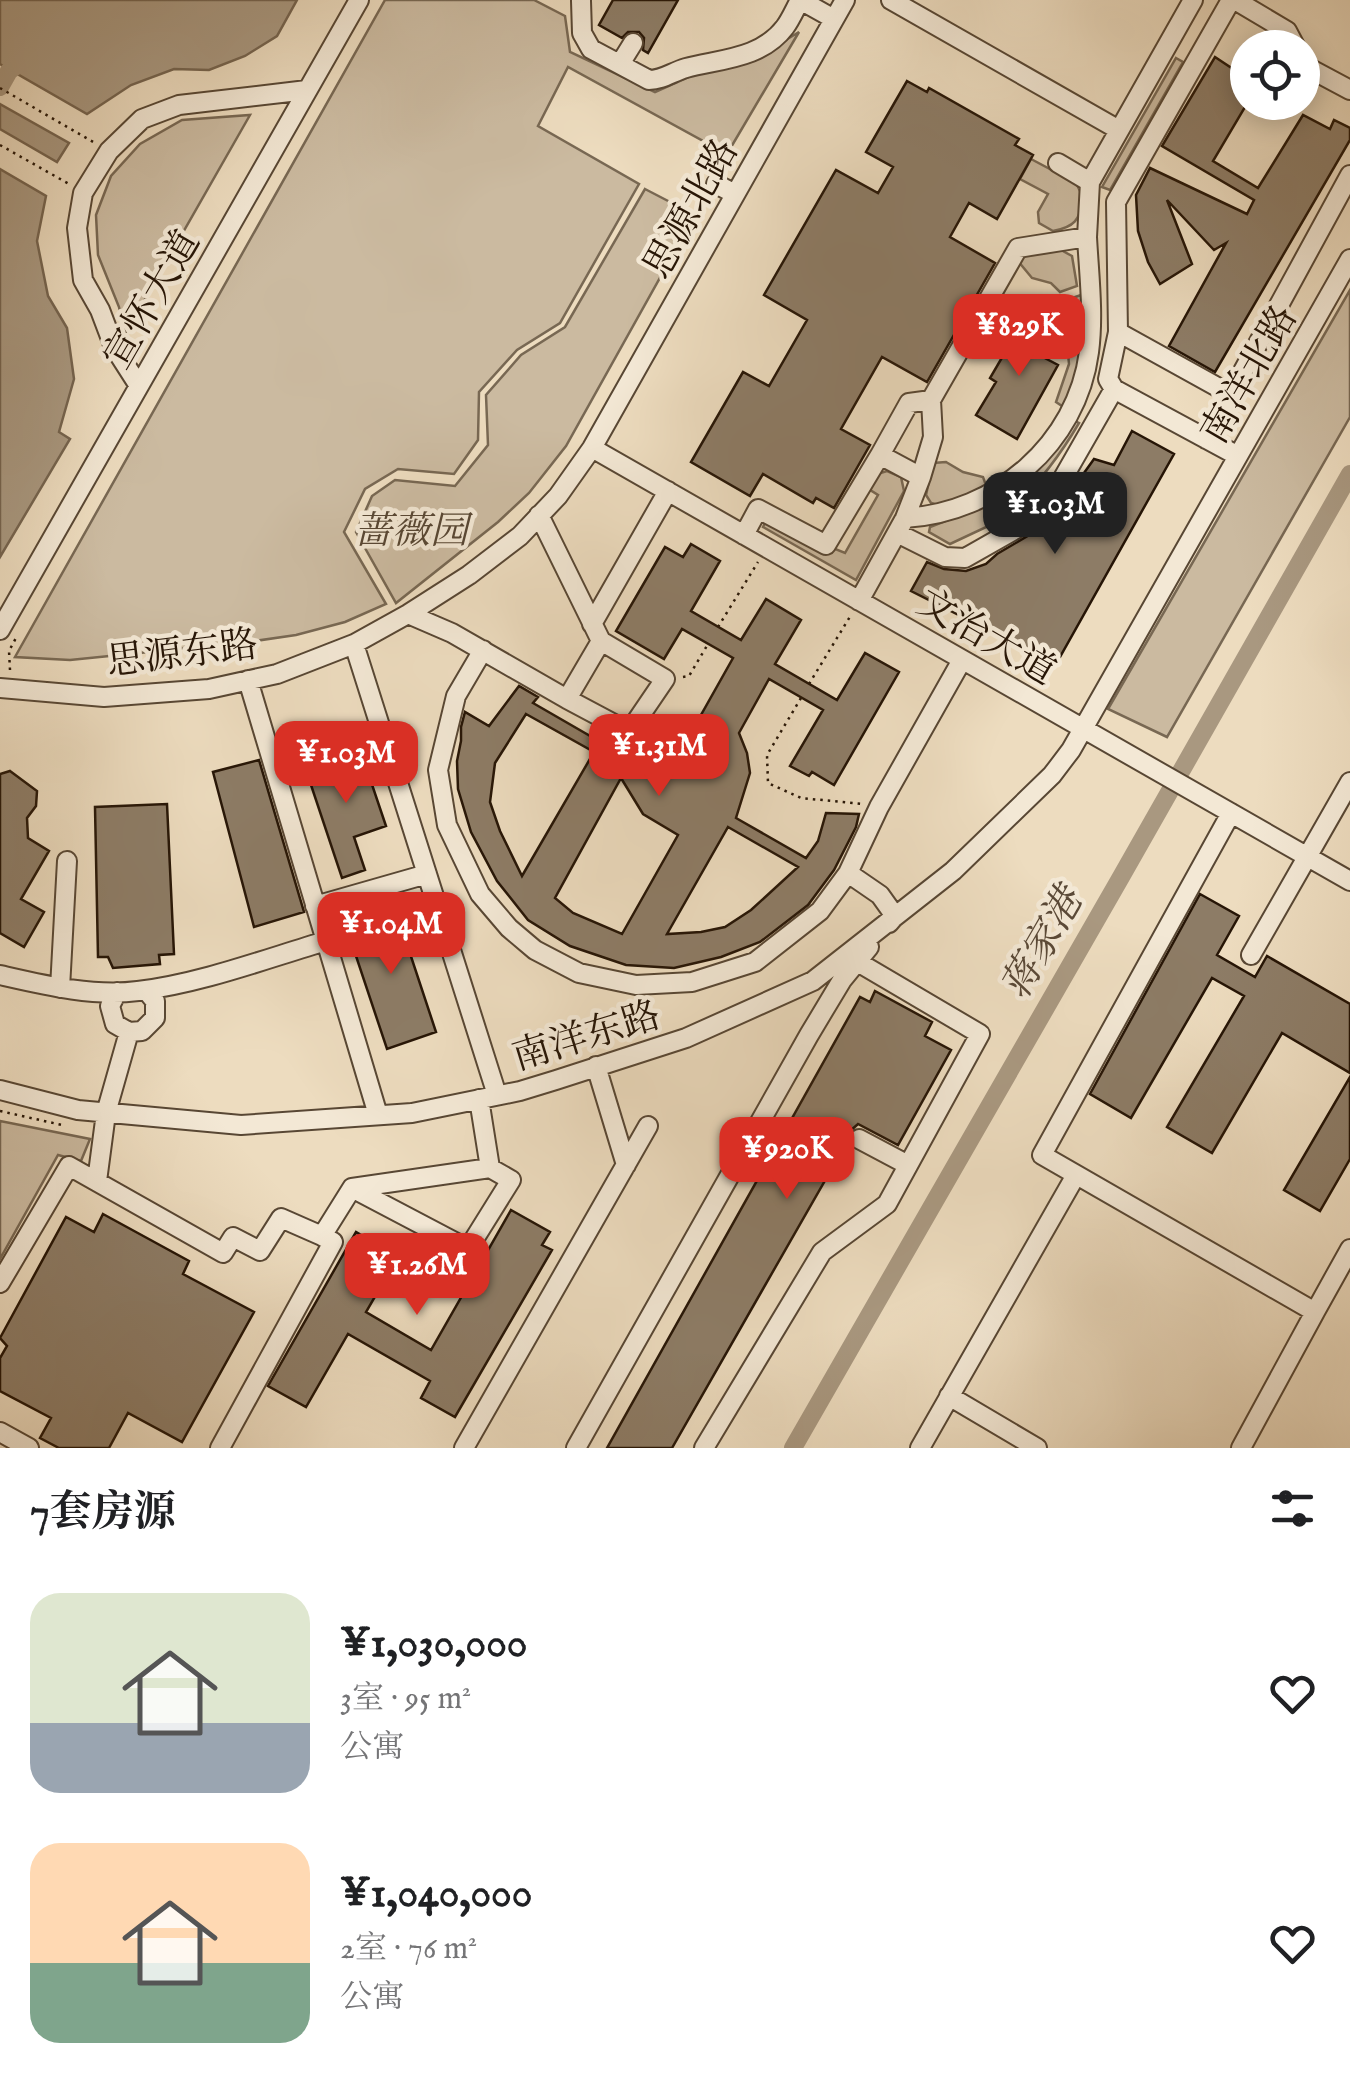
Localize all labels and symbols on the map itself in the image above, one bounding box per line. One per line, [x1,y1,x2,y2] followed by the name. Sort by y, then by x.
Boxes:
[635,131,750,288] street label: 思源北路
[95,223,212,378] street label: 宣怀大道
[949,294,1089,379] pin: ¥829K
[1192,298,1309,453] street label: 南洋北路
[974,472,1136,557] pin: ¥1.03M
[354,509,474,557] park label: 蔷薇园
[908,580,1063,697] street label: 文治大道
[104,622,261,688] street label: 思源东路
[578,714,740,799] pin: ¥1.31M
[265,721,427,806] pin: ¥1.03M
[992,876,1099,1009] water label: 蒋家港
[310,892,472,977] pin: ¥1.04M
[507,993,667,1083] street label: 南洋东路
[717,1117,857,1202] pin: ¥920K
[336,1233,498,1318] pin: ¥1.26M

